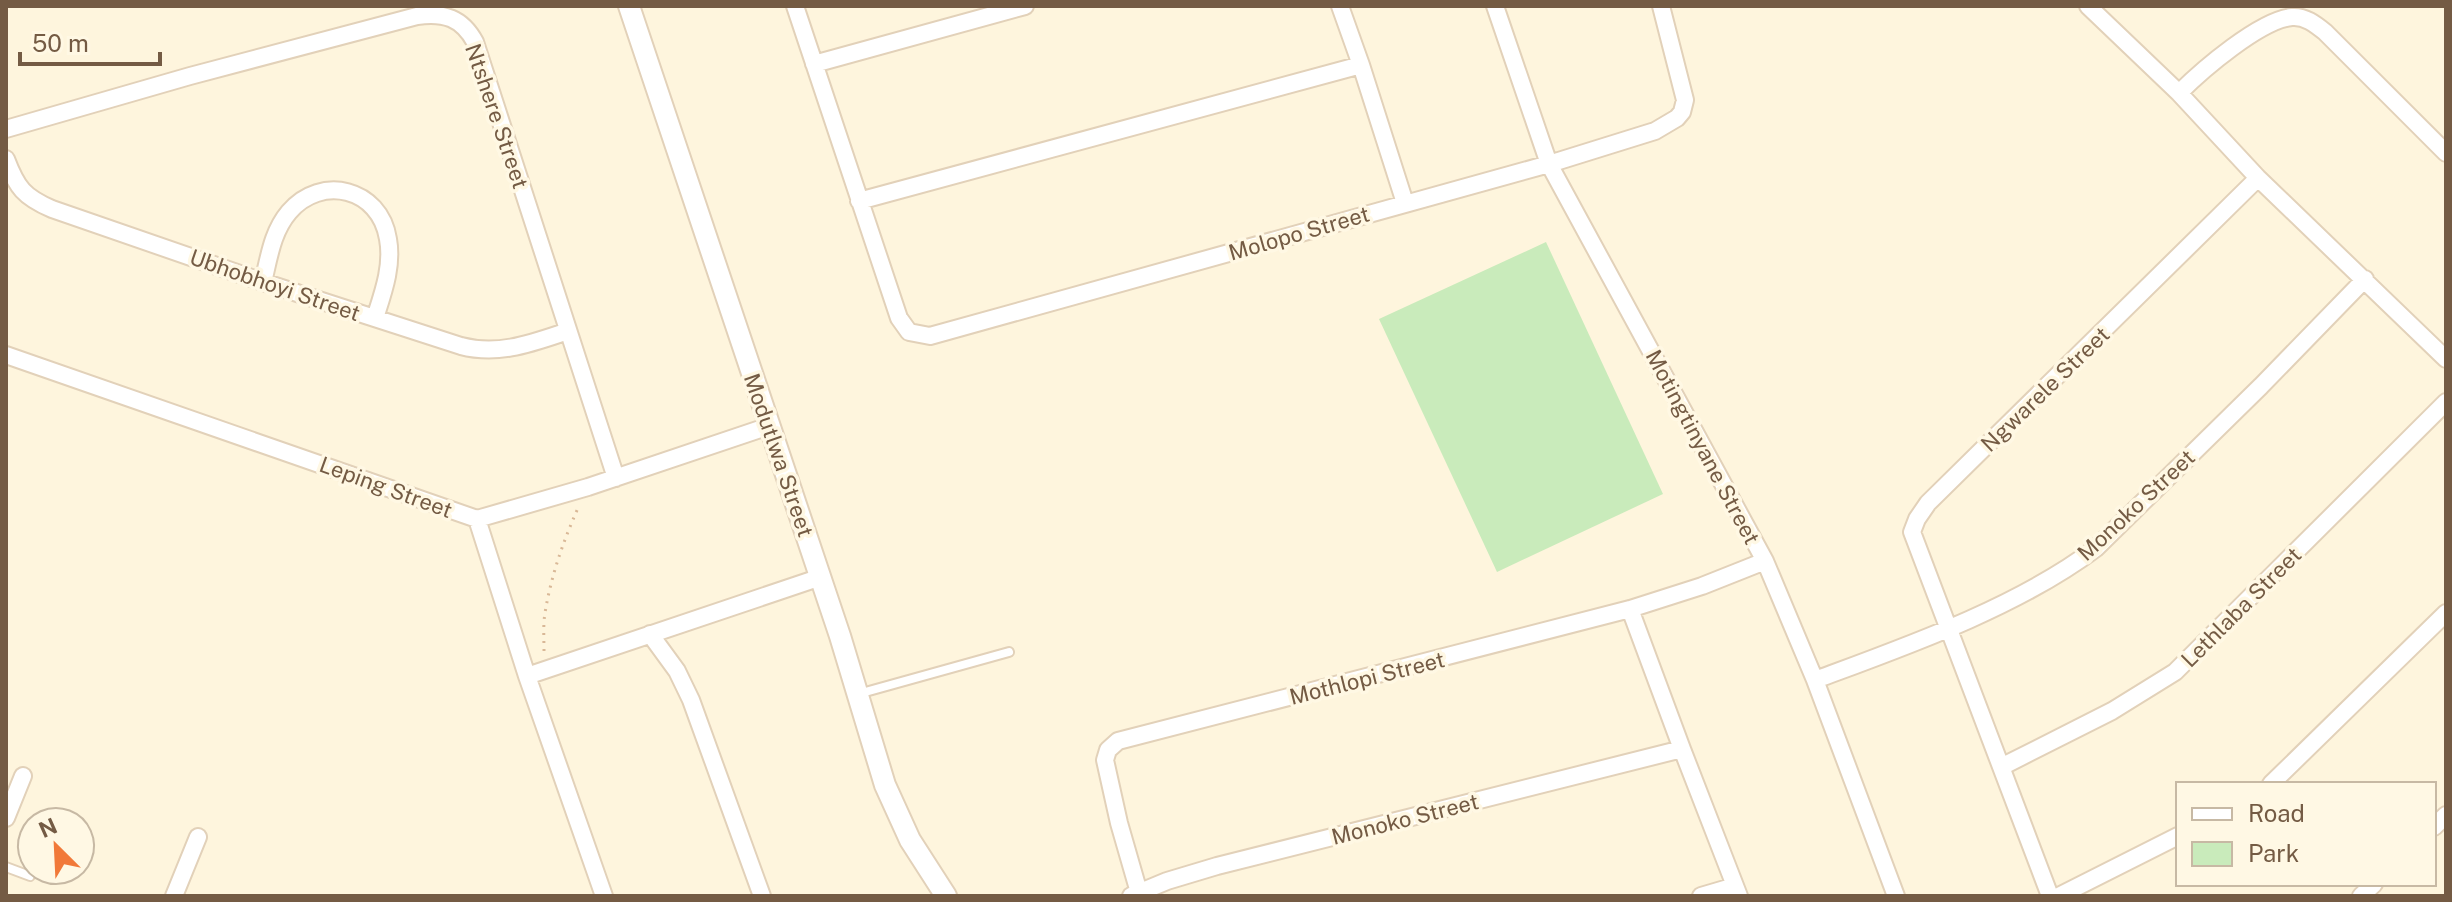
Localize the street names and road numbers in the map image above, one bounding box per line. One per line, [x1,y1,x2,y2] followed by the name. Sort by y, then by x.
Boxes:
[460,40,534,192] street label: Ntshere Street
[1226,200,1372,266] street label: Molopo Street
[186,244,364,326] street label: Ubhobhoyi Street
[1975,321,2115,457] street label: Ngwarele Street
[1641,345,1765,549] street label: Motingtinyane Street
[739,370,819,540] street label: Modutlwa Street
[2072,444,2200,566] street label: Monoko Street
[316,451,456,523] street label: Leping Street
[2176,542,2306,672] street label: Lethlaba Street
[1287,646,1447,710] street label: Mothlopi Street
[1329,788,1481,850] street label: Monoko Street

